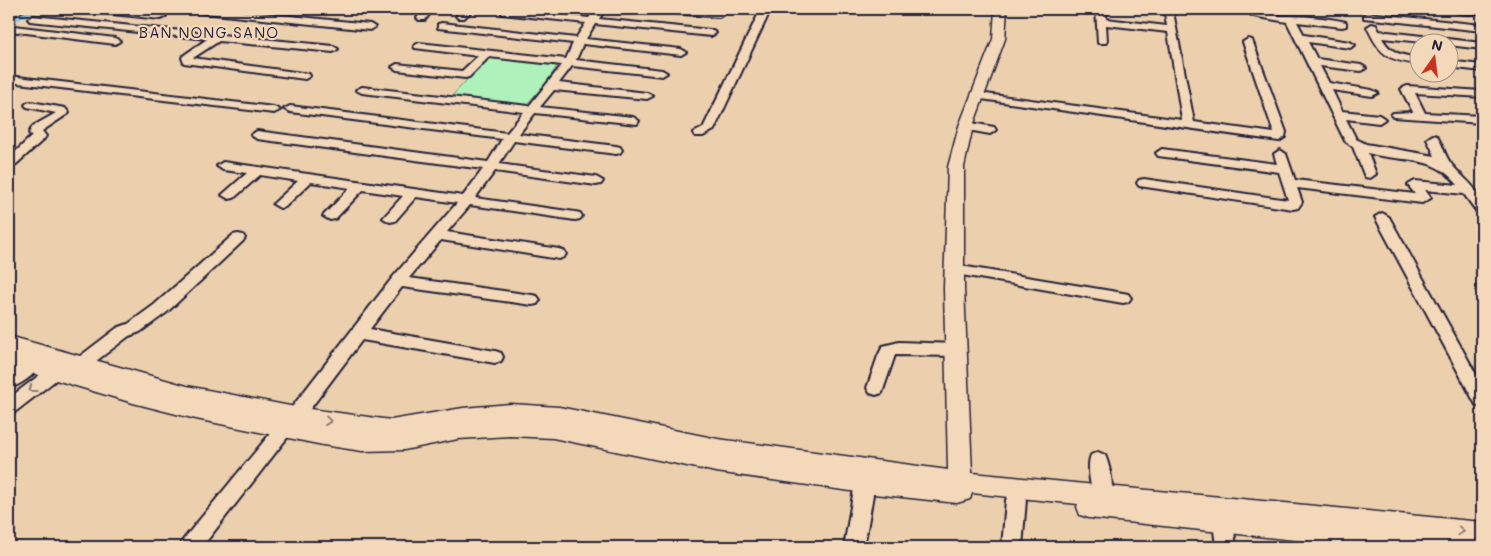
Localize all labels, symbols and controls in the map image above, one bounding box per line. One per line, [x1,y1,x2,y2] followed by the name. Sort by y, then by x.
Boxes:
[139,22,279,42] district label: BAN NONG SANO
[1408,32,1458,82] north arrow
[1430,34,1445,55] text: N
[29,384,38,392] one-way arrow
[324,415,332,426] one-way arrow
[1457,525,1465,536] one-way arrow

